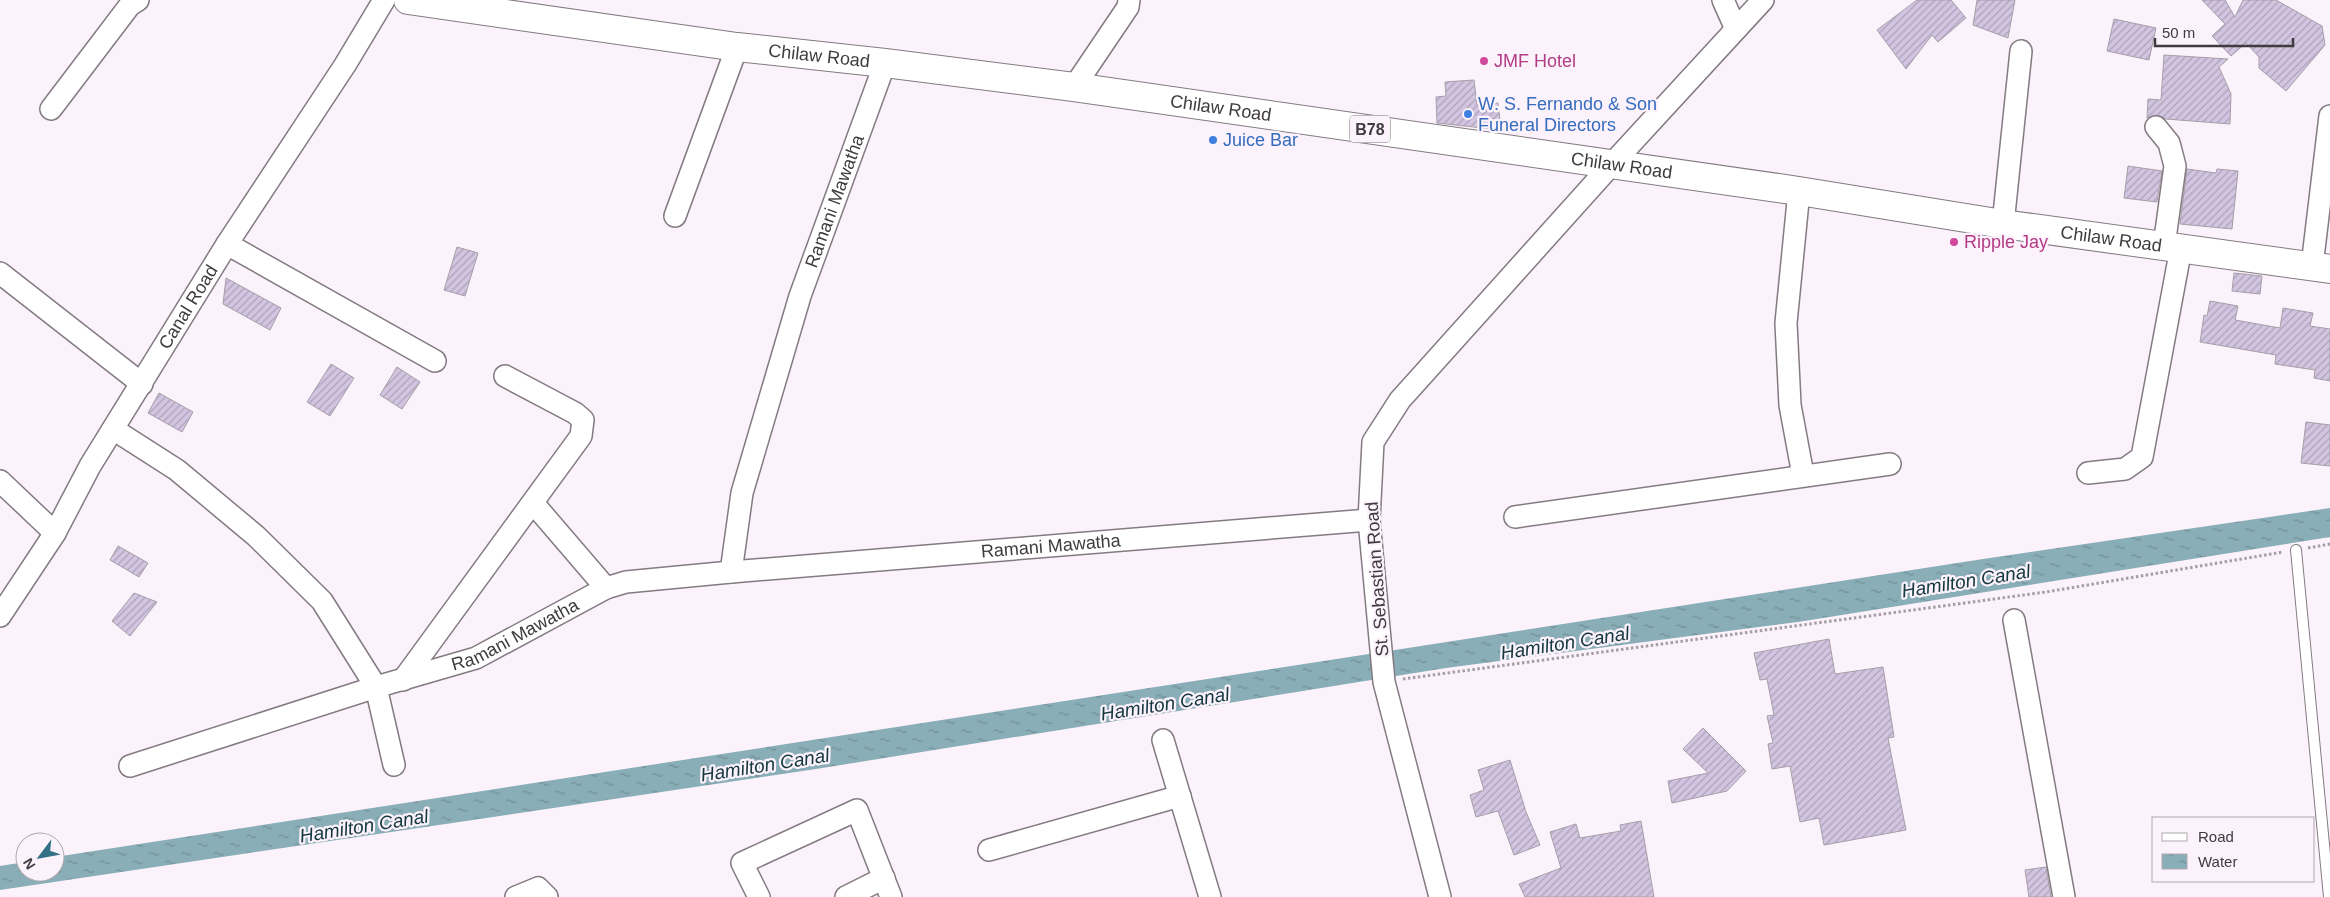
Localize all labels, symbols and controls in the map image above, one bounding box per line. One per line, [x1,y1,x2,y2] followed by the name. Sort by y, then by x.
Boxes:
[2155,15,2292,47] scale bar
[2162,24,2195,41] text: 50 m
[767,40,871,71] street label: Chilaw Road
[1494,51,1576,71] place label: JMF Hotel
[1478,55,1490,67] marker: JMF Hotel
[1169,91,1273,125] street label: Chilaw Road
[1478,94,1657,135] place label: W. S. Fernando & Son Funeral Directors
[1462,108,1474,120] marker: W. S. Fernando & Son Funeral Directors
[1350,116,1390,142] road number: B78
[1223,130,1298,150] place label: Juice Bar
[801,131,868,270] street label: Ramani Mawatha
[1207,134,1219,146] marker: Juice Bar
[1570,148,1674,183] street label: Chilaw Road
[2059,222,2163,256] street label: Chilaw Road
[1964,232,2048,252] place label: Ripple Jay
[1948,236,1960,248] marker: Ripple Jay
[155,261,222,353] street label: Canal Road
[1362,501,1392,657] street label: St. Sebastian Road
[980,530,1122,562] street label: Ramani Mawatha
[1900,560,2033,602] water label: Hamilton Canal
[449,594,583,675] street label: Ramani Mawatha
[1499,622,1632,664] water label: Hamilton Canal
[1099,683,1232,725] water label: Hamilton Canal
[699,744,832,786] water label: Hamilton Canal
[298,805,431,847] water label: Hamilton Canal
[2152,817,2315,882] legend
[2198,828,2234,845] text: Road
[15,832,65,882] north arrow
[2198,853,2237,870] text: Water
[20,855,38,872] text: N

